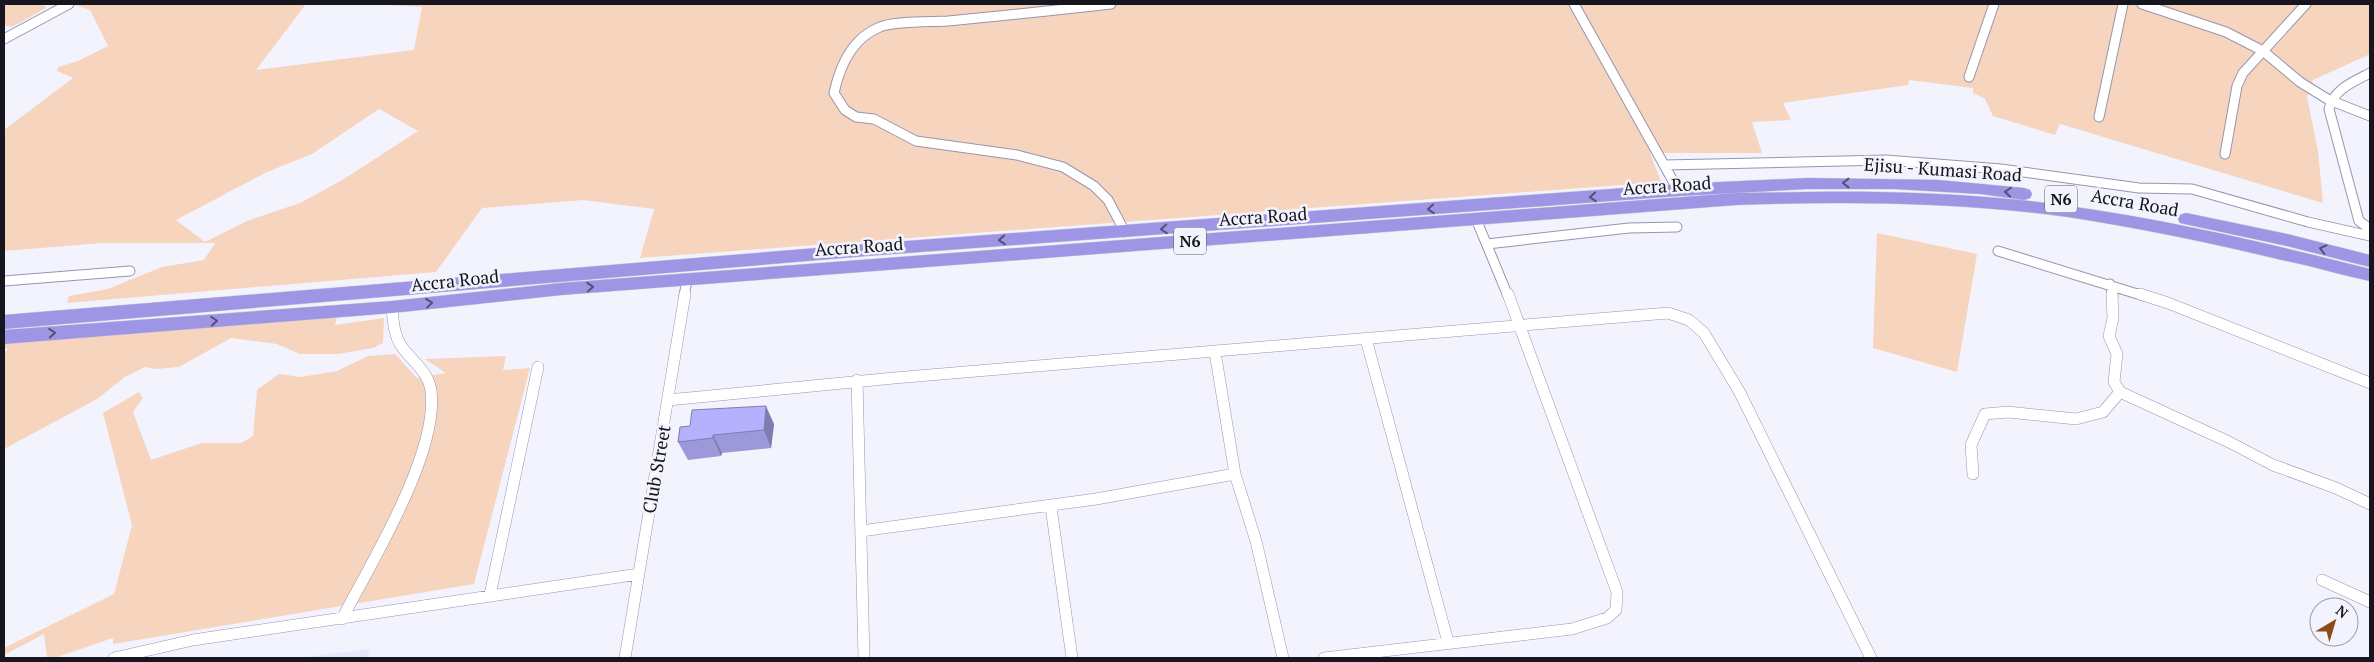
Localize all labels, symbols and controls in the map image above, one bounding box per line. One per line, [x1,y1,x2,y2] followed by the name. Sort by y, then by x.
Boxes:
[1863,152,2023,186] street label: Ejisu - Kumasi Road
[1622,170,1712,200] street label: Accra Road
[1842,178,1850,188] one-way arrow
[2089,182,2181,222] street label: Accra Road
[2045,185,2077,212] road number: N6
[2004,187,2012,198] one-way arrow
[1589,191,1597,202] one-way arrow
[1218,201,1308,231] street label: Accra Road
[1427,204,1435,215] one-way arrow
[1160,223,1168,234] one-way arrow
[1174,228,1206,255] road number: N6
[814,231,904,261] street label: Accra Road
[998,235,1006,246] one-way arrow
[2318,244,2327,255] one-way arrow
[410,263,500,297] street label: Accra Road
[587,282,595,293] one-way arrow
[425,298,433,309] one-way arrow
[211,316,219,327] one-way arrow
[49,328,57,339] one-way arrow
[636,423,676,515] street label: Club Street
[2309,597,2359,647] north arrow
[2332,601,2353,622] text: N

